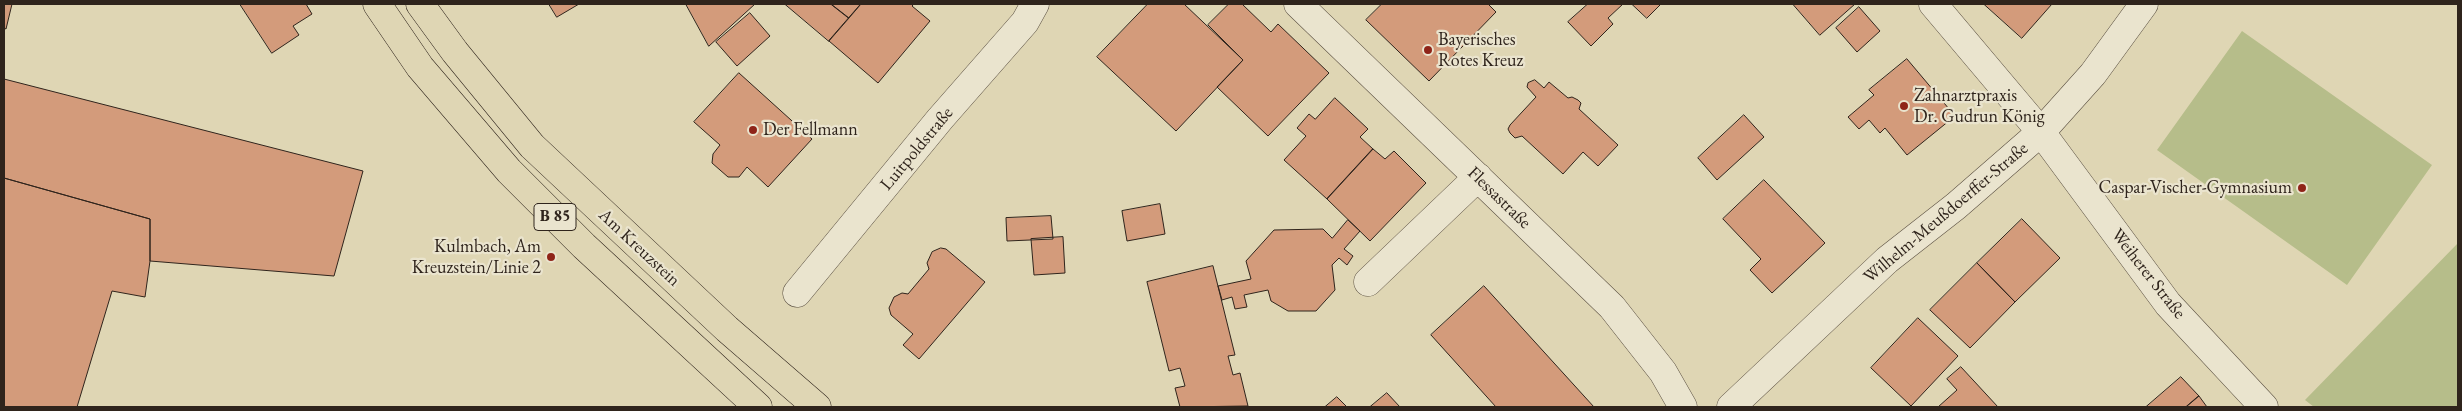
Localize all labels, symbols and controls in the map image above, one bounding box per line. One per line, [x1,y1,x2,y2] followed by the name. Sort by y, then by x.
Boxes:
[1438,29,1523,72] place label: Bayerisches Rotes Kreuz
[1422,44,1434,56] marker: Bayerisches Rotes Kreuz
[1914,85,2045,128] place label: Zahnarztpraxis Dr. Gudrun König
[1898,100,1910,112] marker: Zahnarztpraxis Dr. Gudrun König
[876,103,958,195] street label: Luitpoldstraße
[763,119,858,141] place label: Der Fellmann
[747,124,759,136] marker: Der Fellmann
[1859,138,2033,288] street label: Wilhelm-Meußdoerffer-Straße
[1463,162,1535,234] street label: Flessastraße
[2098,177,2292,199] place label: Caspar-Vischer-Gymnasium
[2296,182,2308,194] marker: Caspar-Vischer-Gymnasium
[534,203,576,230] road number: B 85
[594,205,684,291] street label: Am Kreuzstein
[2106,225,2190,323] street label: Weiherer Straße
[412,236,541,278] place label: Kulmbach, Am Kreuzstein/Linie 2
[545,251,557,263] marker: Kulmbach, Am Kreuzstein/Linie 2

